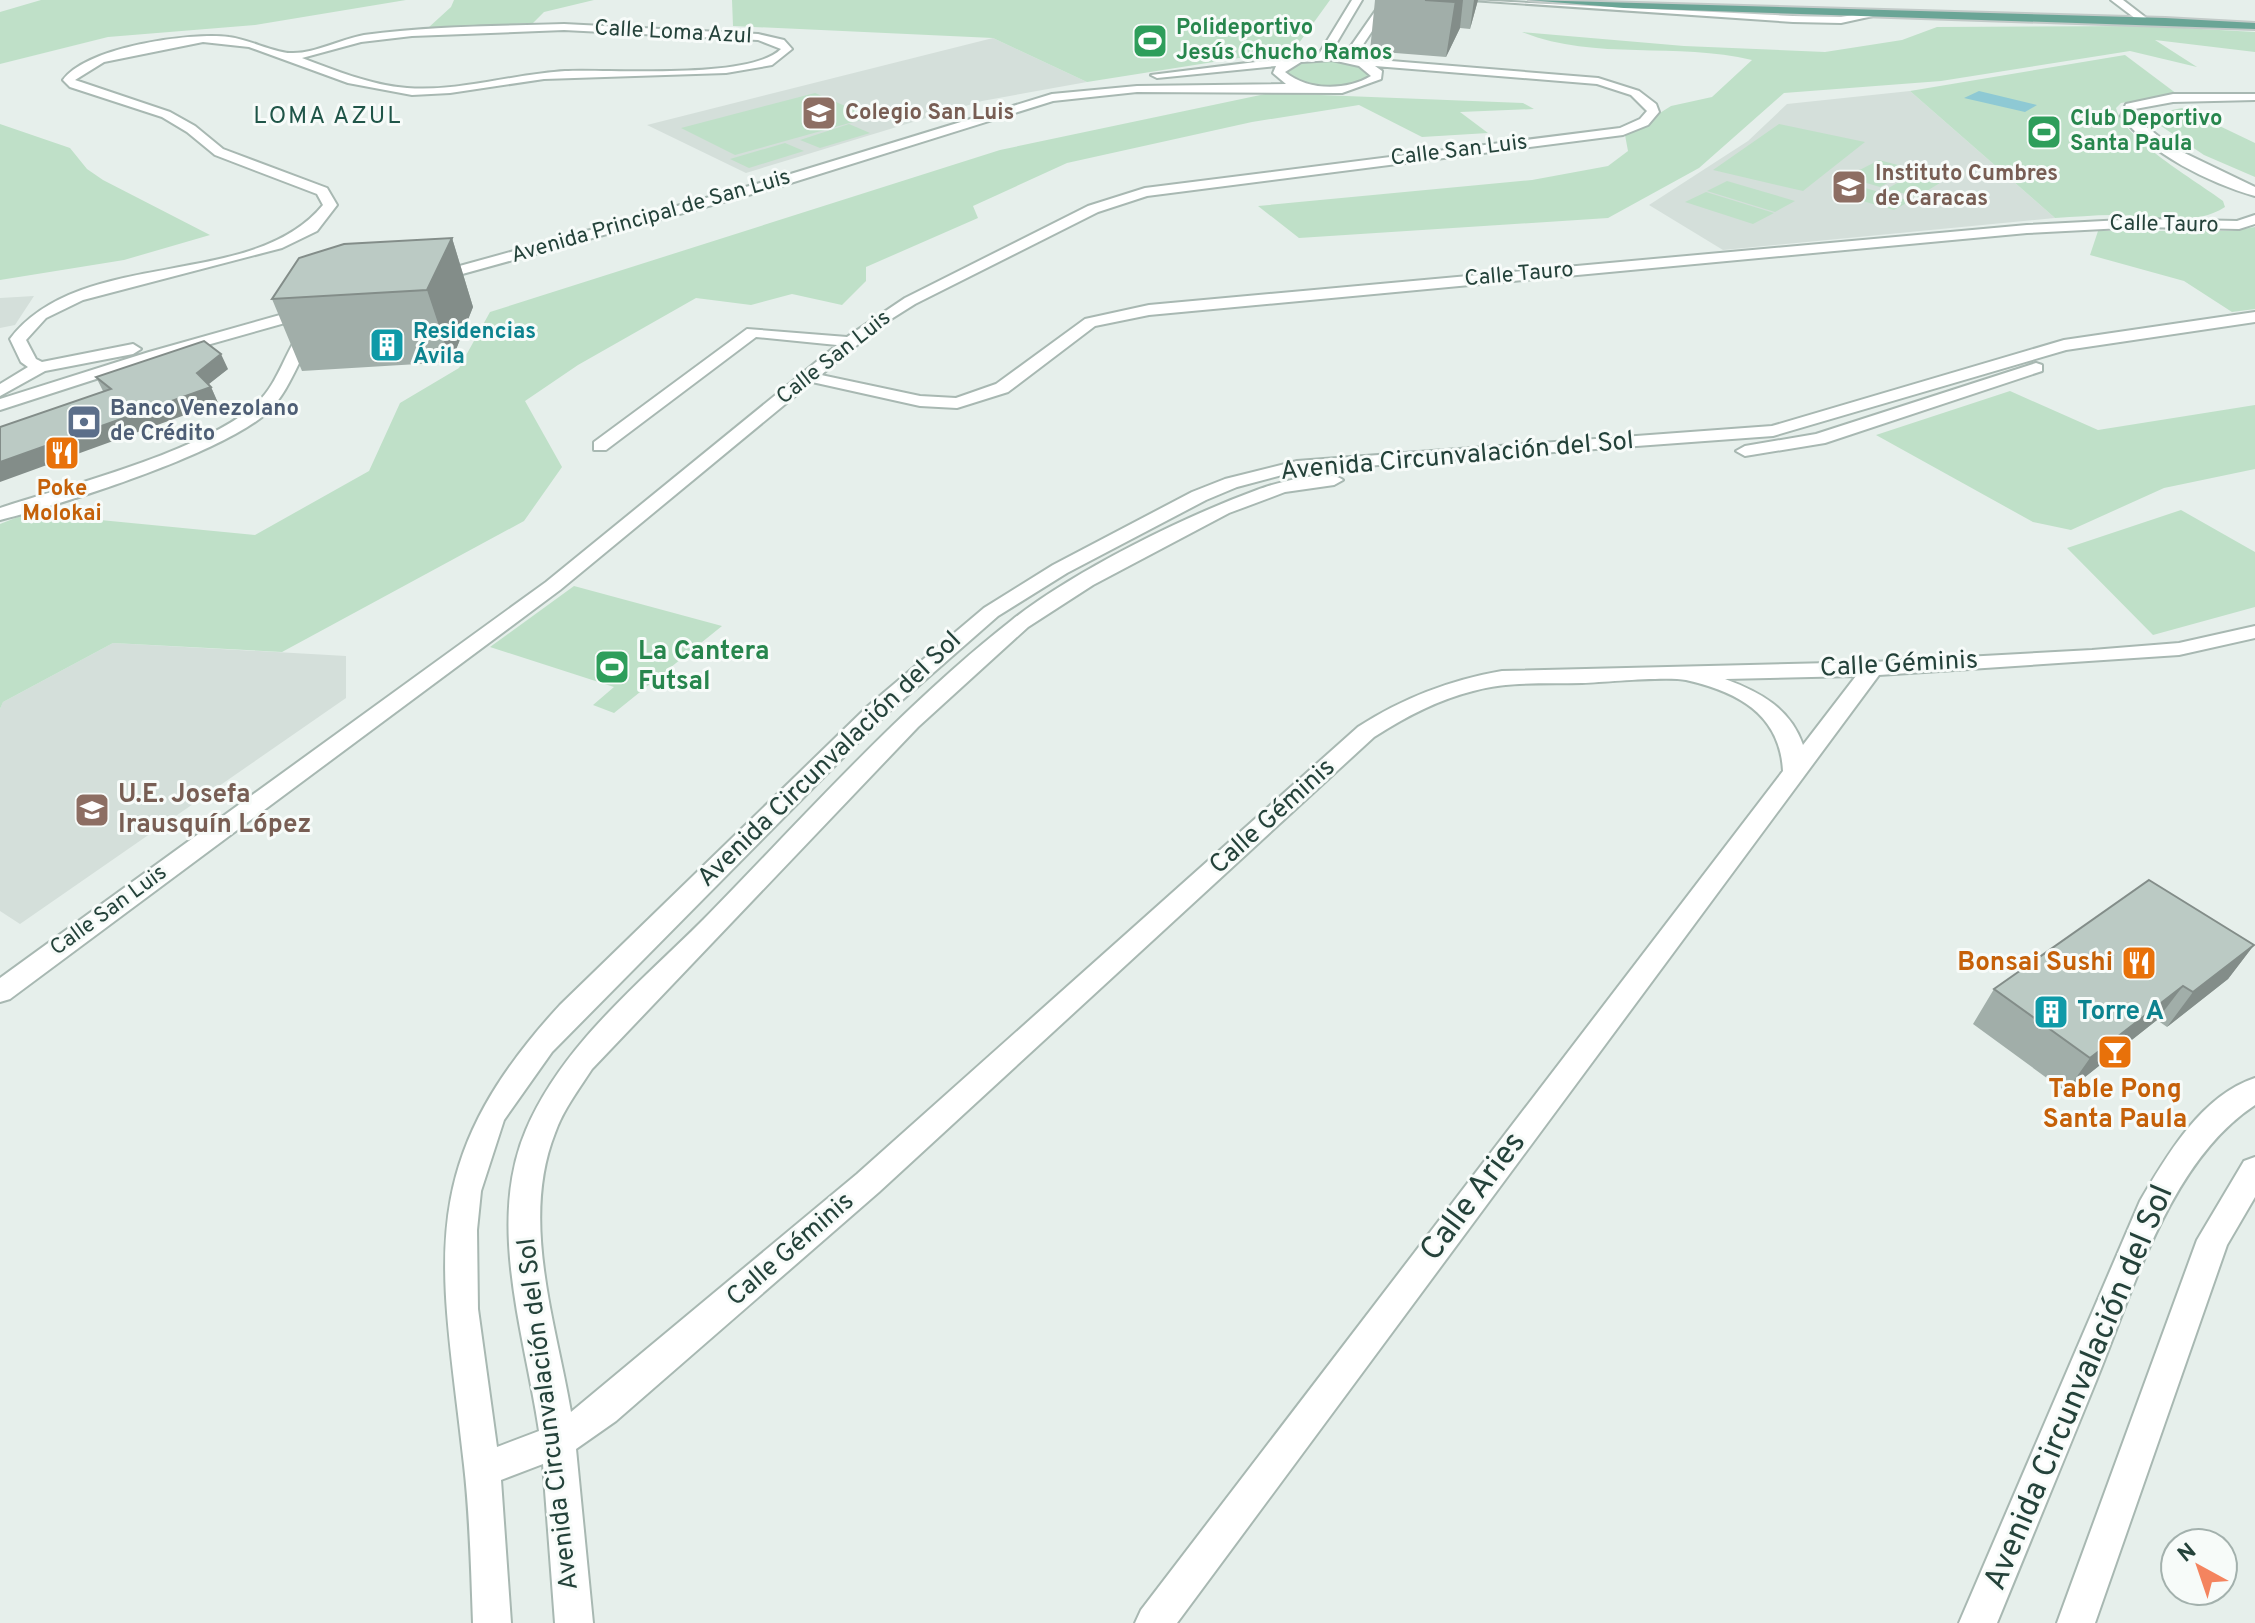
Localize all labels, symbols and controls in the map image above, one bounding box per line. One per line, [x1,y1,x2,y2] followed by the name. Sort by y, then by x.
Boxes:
[594,15,752,51] street label: Calle Loma Azul
[1176,15,1393,67] place label: Polideportivo Jesús Chucho Ramos
[1131,22,1169,60] sports icon: Polideportivo Jesús Chucho Ramos
[800,94,838,132] school or university icon: Colegio San Luis
[845,100,1014,127] place label: Colegio San Luis
[253,102,403,132] district label: LOMA AZUL
[2070,106,2223,158] place label: Club Deportivo Santa Paula
[2025,113,2063,151] sports icon: Club Deportivo Santa Paula
[1389,129,1529,173] street label: Calle San Luis
[1875,161,2058,213] place label: Instituto Cumbres de Caracas
[508,164,794,270] street label: Avenida Principal de San Luis
[1830,168,1868,206] school or university icon: Instituto Cumbres de Caracas
[2109,211,2219,239] street label: Calle Tauro
[1463,257,1575,293] street label: Calle Tauro
[772,305,896,411] street label: Calle San Luis
[413,319,536,371] place label: Residencias Ávila
[368,326,406,364] building icon: Residencias Ávila
[110,396,299,448] place label: Banco Venezolano de Crédito
[65,403,103,441] bank icon: Banco Venezolano de Crédito
[1279,425,1635,489] street label: Avenida Circunvalación del Sol
[43,434,81,472] restaurant icon: Poke Molokai
[22,476,102,528] place label: Poke Molokai
[691,625,969,895] street label: Avenida Circunvalación del Sol
[638,636,770,699] place label: La Cantera Futsal
[1819,644,1979,686] street label: Calle Géminis
[593,648,631,686] sports icon: La Cantera Futsal
[1203,752,1343,882] street label: Calle Géminis
[118,779,311,842] place label: U.E. Josefa Irausquín López
[73,791,111,829] school or university icon: U.E. Josefa Irausquín López
[45,860,173,962] street label: Calle San Luis
[2120,944,2158,982] restaurant icon: Bonsai Sushi
[1957,947,2113,980] place label: Bonsai Sushi
[2032,993,2070,1031] building icon: Torre A
[2077,996,2164,1029] place label: Torre A
[2096,1033,2134,1071] bar icon: Table Pong Santa Paula
[2043,1074,2187,1137] place label: Table Pong Santa Paula
[1412,1124,1536,1270] street label: Calle Aries
[1976,1179,2184,1597] street label: Avenida Circunvalación del Sol
[720,1186,862,1314] street label: Calle Géminis
[511,1236,587,1592] street label: Avenida Circunvalación del Sol
[2159,1527,2239,1607] north arrow
[2173,1538,2202,1569] text: N

